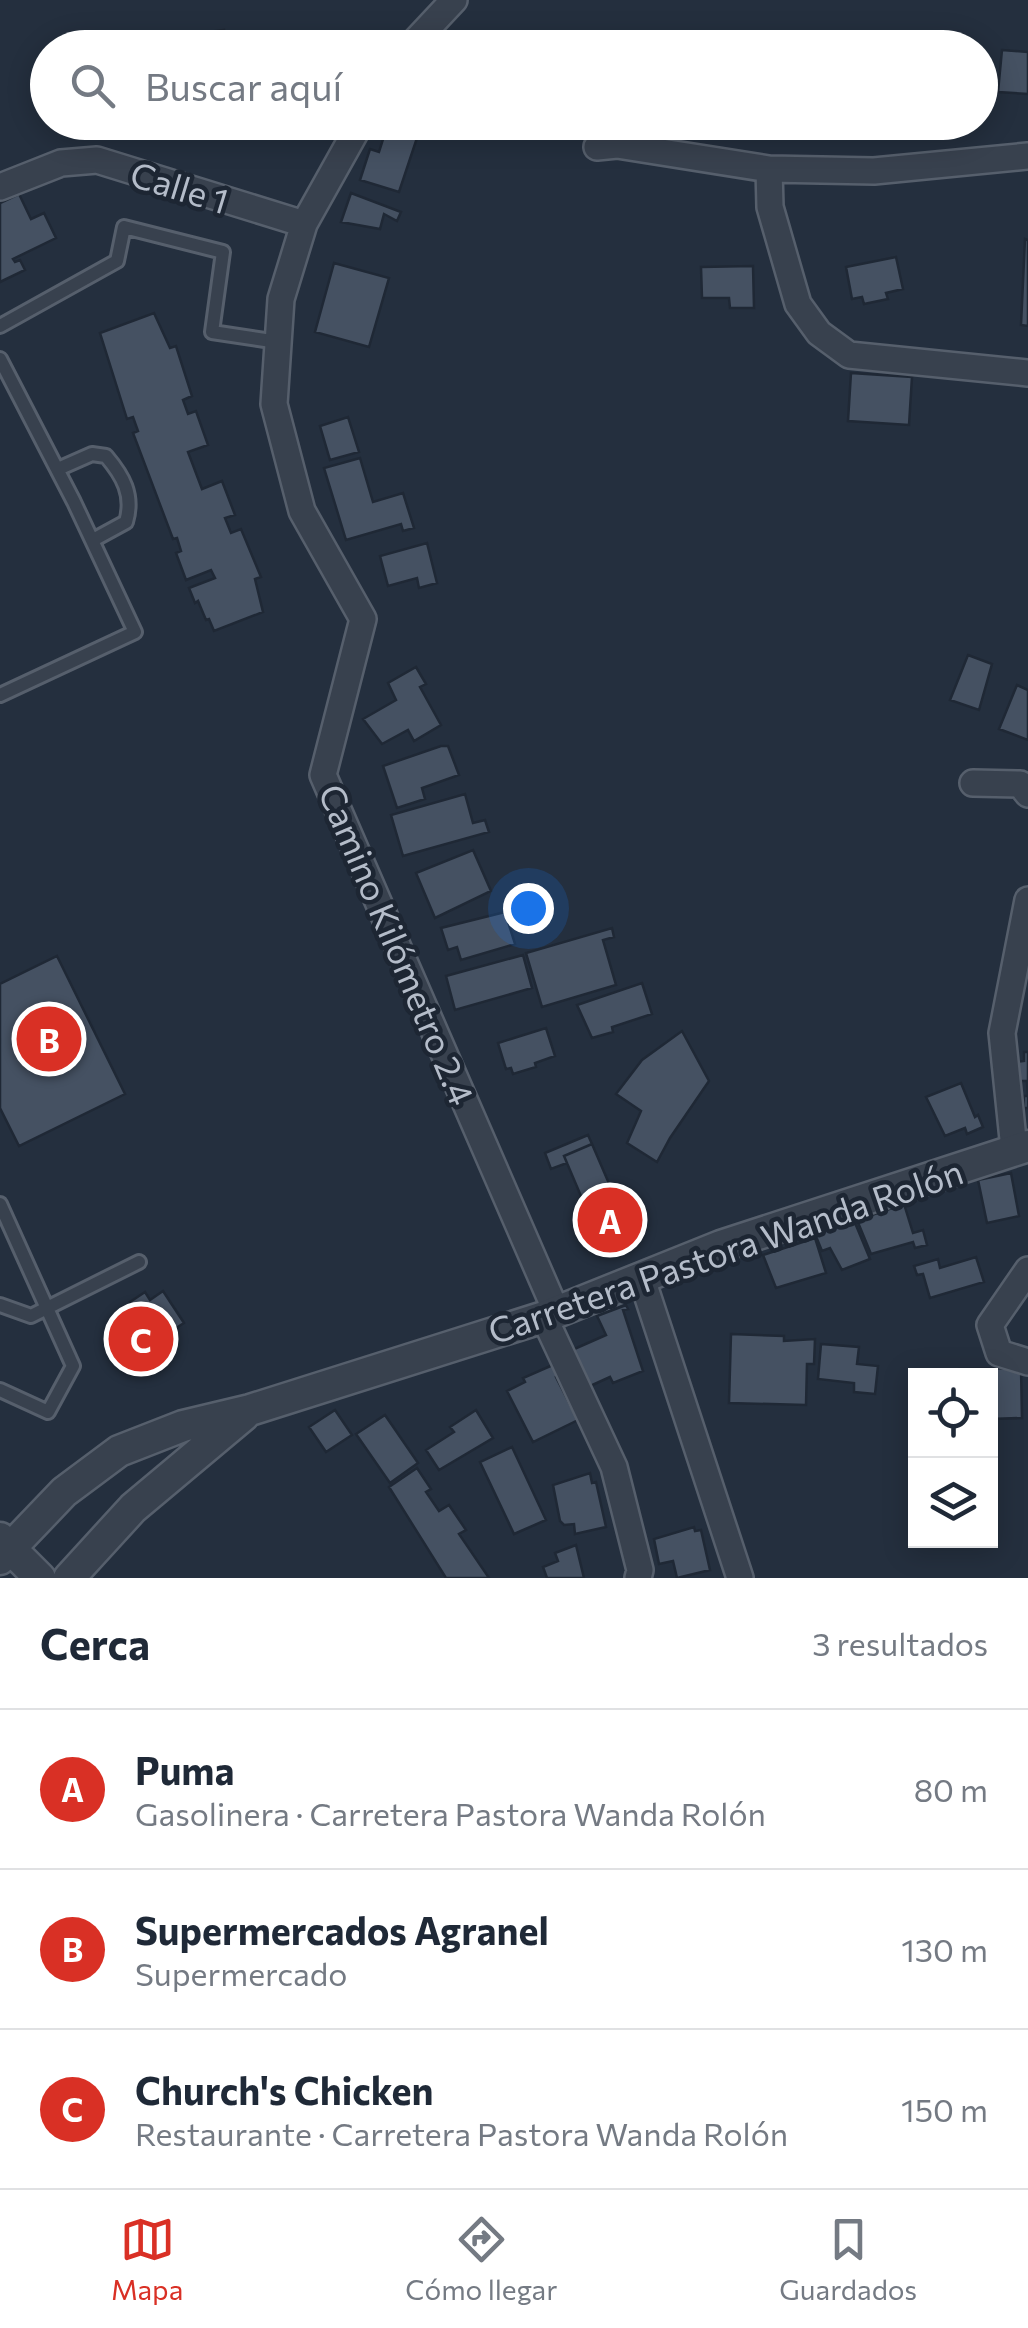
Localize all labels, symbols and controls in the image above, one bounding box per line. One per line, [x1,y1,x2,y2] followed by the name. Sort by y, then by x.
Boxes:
[30,30,998,140] search box
[65,58,120,113] icon: search
[145,62,342,109] text: Buscar aquí
[126,151,234,221] street label: Calle 1
[311,777,485,1111] street label: Camino Kilómetro 2.4
[503,883,554,934] your location
[17,1002,82,1076] pin: B
[482,1148,968,1352] street label: Carretera Pastora Wanda Rolón
[578,1182,642,1258] pin: A
[108,1302,174,1376] pin: C
[908,1368,998,1548] map controls
[908,1368,998,1458] button: locate
[908,1458,998,1548] button: layers
[40,1617,150,1669] text: Cerca
[812,1623,988,1663] text: 3 resultados
[135,1746,235,1793] text: Puma
[61,1769,84,1809] text: A
[914,1769,988,1809] text: 80 m
[135,1793,766,1833] text: Gasolinera · Carretera Pastora Wanda Rolón
[135,1906,549,1953] text: Supermercados Agranel
[62,1929,83,1969] text: B
[901,1929,988,1969] text: 130 m
[135,1953,347,1993] text: Supermercado
[135,2066,434,2113] text: Church's Chicken
[62,2089,83,2129] text: C
[901,2089,988,2129] text: 150 m
[135,2113,788,2153] text: Restaurante · Carretera Pastora Wanda Rolón
[111,2212,183,2306] tab: Mapa
[405,2212,557,2306] tab: Cómo llegar
[779,2212,917,2306] tab: Guardados

